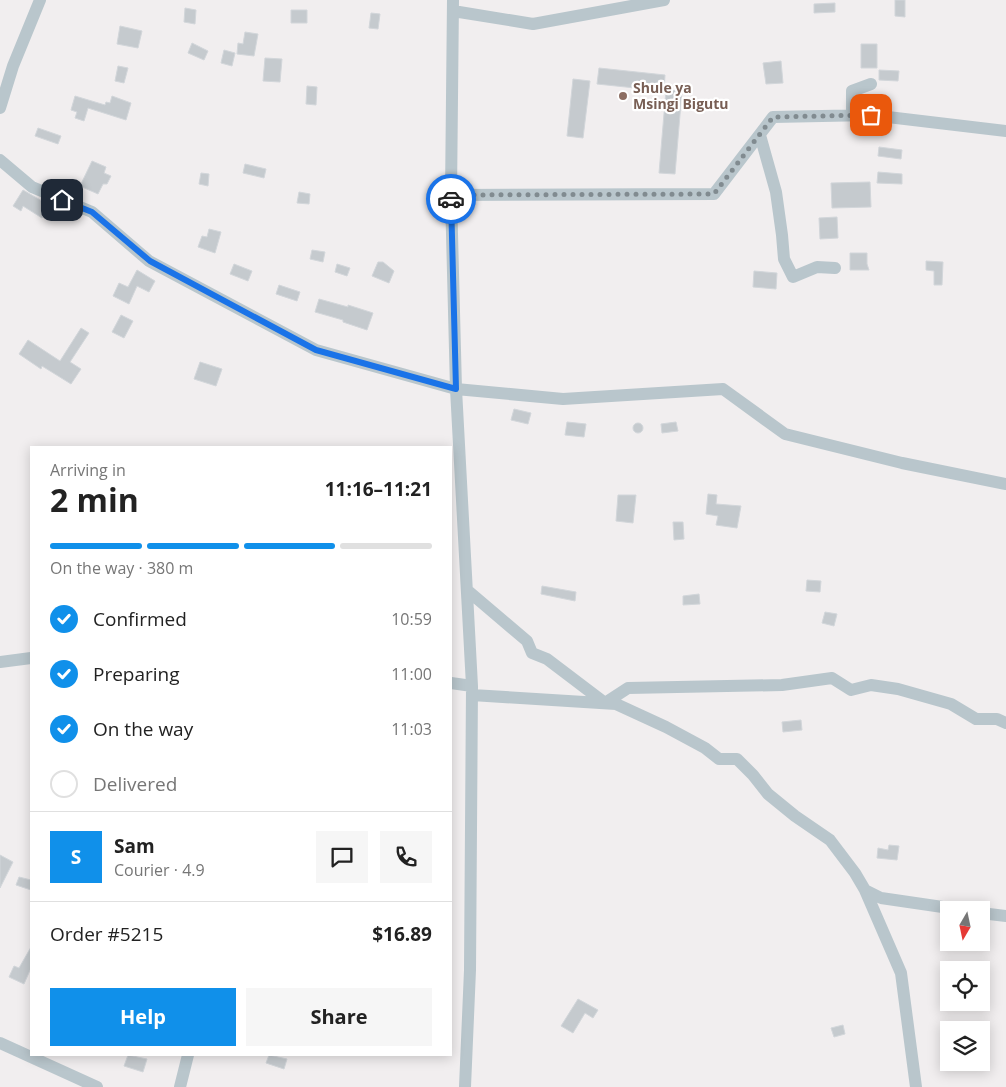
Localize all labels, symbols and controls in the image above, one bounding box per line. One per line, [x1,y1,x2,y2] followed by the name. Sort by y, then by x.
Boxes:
[633,78,729,113] place label: Shule ya Msingi Bigutu
[617,90,629,102] marker: Shule ya Msingi Bigutu
[850,94,892,136] pin
[857,101,885,129] icon: bag
[426,174,476,224] courier
[41,179,83,221] pin
[437,185,465,213] icon: car
[48,186,76,214] icon: home
[50,459,126,481] text: Arriving in
[325,476,432,502] text: 11:16–11:21
[50,478,139,521] text: 2 min
[50,557,193,579] text: On the way · 380 m
[50,605,78,633] icon: check
[93,606,187,632] text: Confirmed
[391,608,432,630] text: 10:59
[50,660,78,688] icon: check
[93,661,180,687] text: Preparing
[391,663,432,685] text: 11:00
[50,715,78,743] icon: check
[93,716,193,742] text: On the way
[391,718,432,740] text: 11:03
[93,771,177,797] text: Delivered
[316,831,368,883] button: chat
[380,831,432,883] button: phone
[114,833,155,859] text: Sam
[71,844,81,870] text: S
[114,859,205,881] text: Courier · 4.9
[940,901,990,951] north arrow
[940,901,990,1071] map controls
[50,921,163,947] text: Order #5215
[372,921,432,947] text: $16.89
[940,961,990,1011] button: locate
[50,988,236,1046] button: Help
[246,988,432,1046] button: Share
[940,1021,990,1071] button: layers

